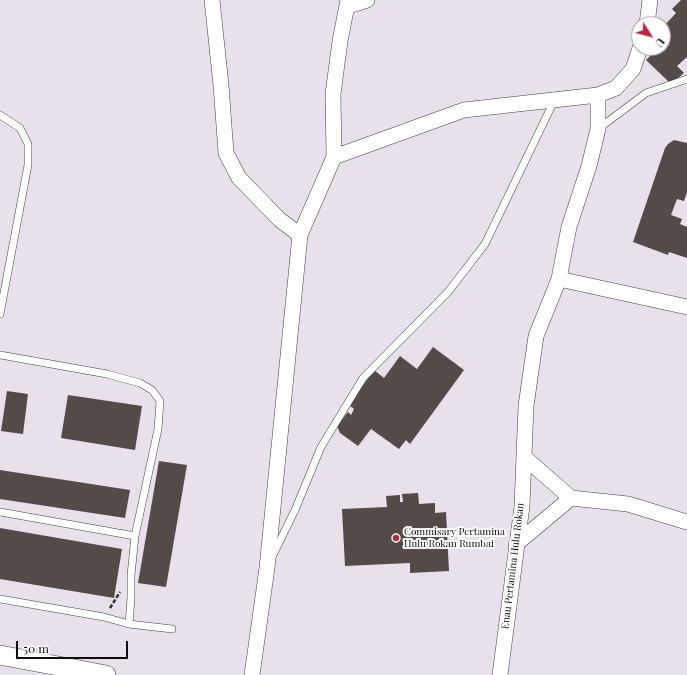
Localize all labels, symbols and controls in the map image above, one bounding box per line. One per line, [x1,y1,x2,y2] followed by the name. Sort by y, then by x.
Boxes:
[631,16,671,56] north arrow
[652,35,669,50] text: U
[499,502,527,630] street label: Enau Pertamina Hulu Rokan
[404,526,505,550] place label: Commisary Pertamina Hulu Rokan Rumbai
[391,533,401,543] marker: Commisary Pertamina Hulu Rokan Rumbai
[18,633,130,659] scale bar
[23,640,49,656] text: 50 m

